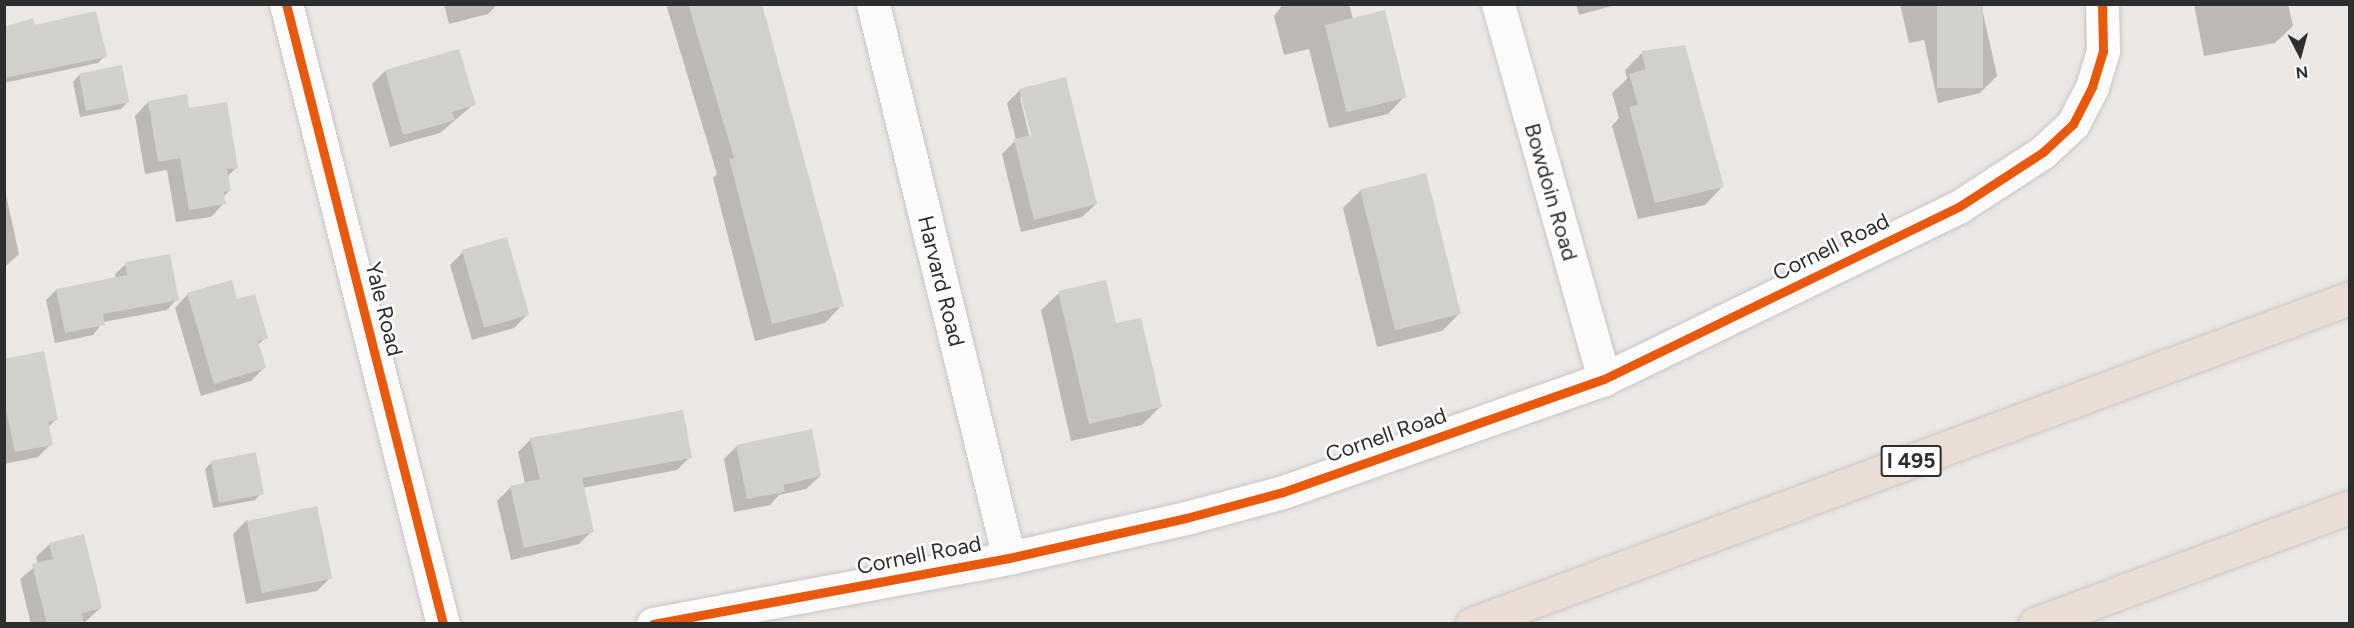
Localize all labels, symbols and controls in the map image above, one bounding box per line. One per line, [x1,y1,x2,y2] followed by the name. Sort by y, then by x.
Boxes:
[2270,24,2330,84] north arrow
[2295,62,2309,82] text: N
[1519,120,1583,264] street label: Bowdoin Road
[1769,207,1893,287] street label: Cornell Road
[912,213,970,349] street label: Harvard Road
[360,259,408,359] street label: Yale Road
[1322,402,1450,468] street label: Cornell Road
[1880,443,1942,479] road number: I 495
[855,530,983,580] street label: Cornell Road

